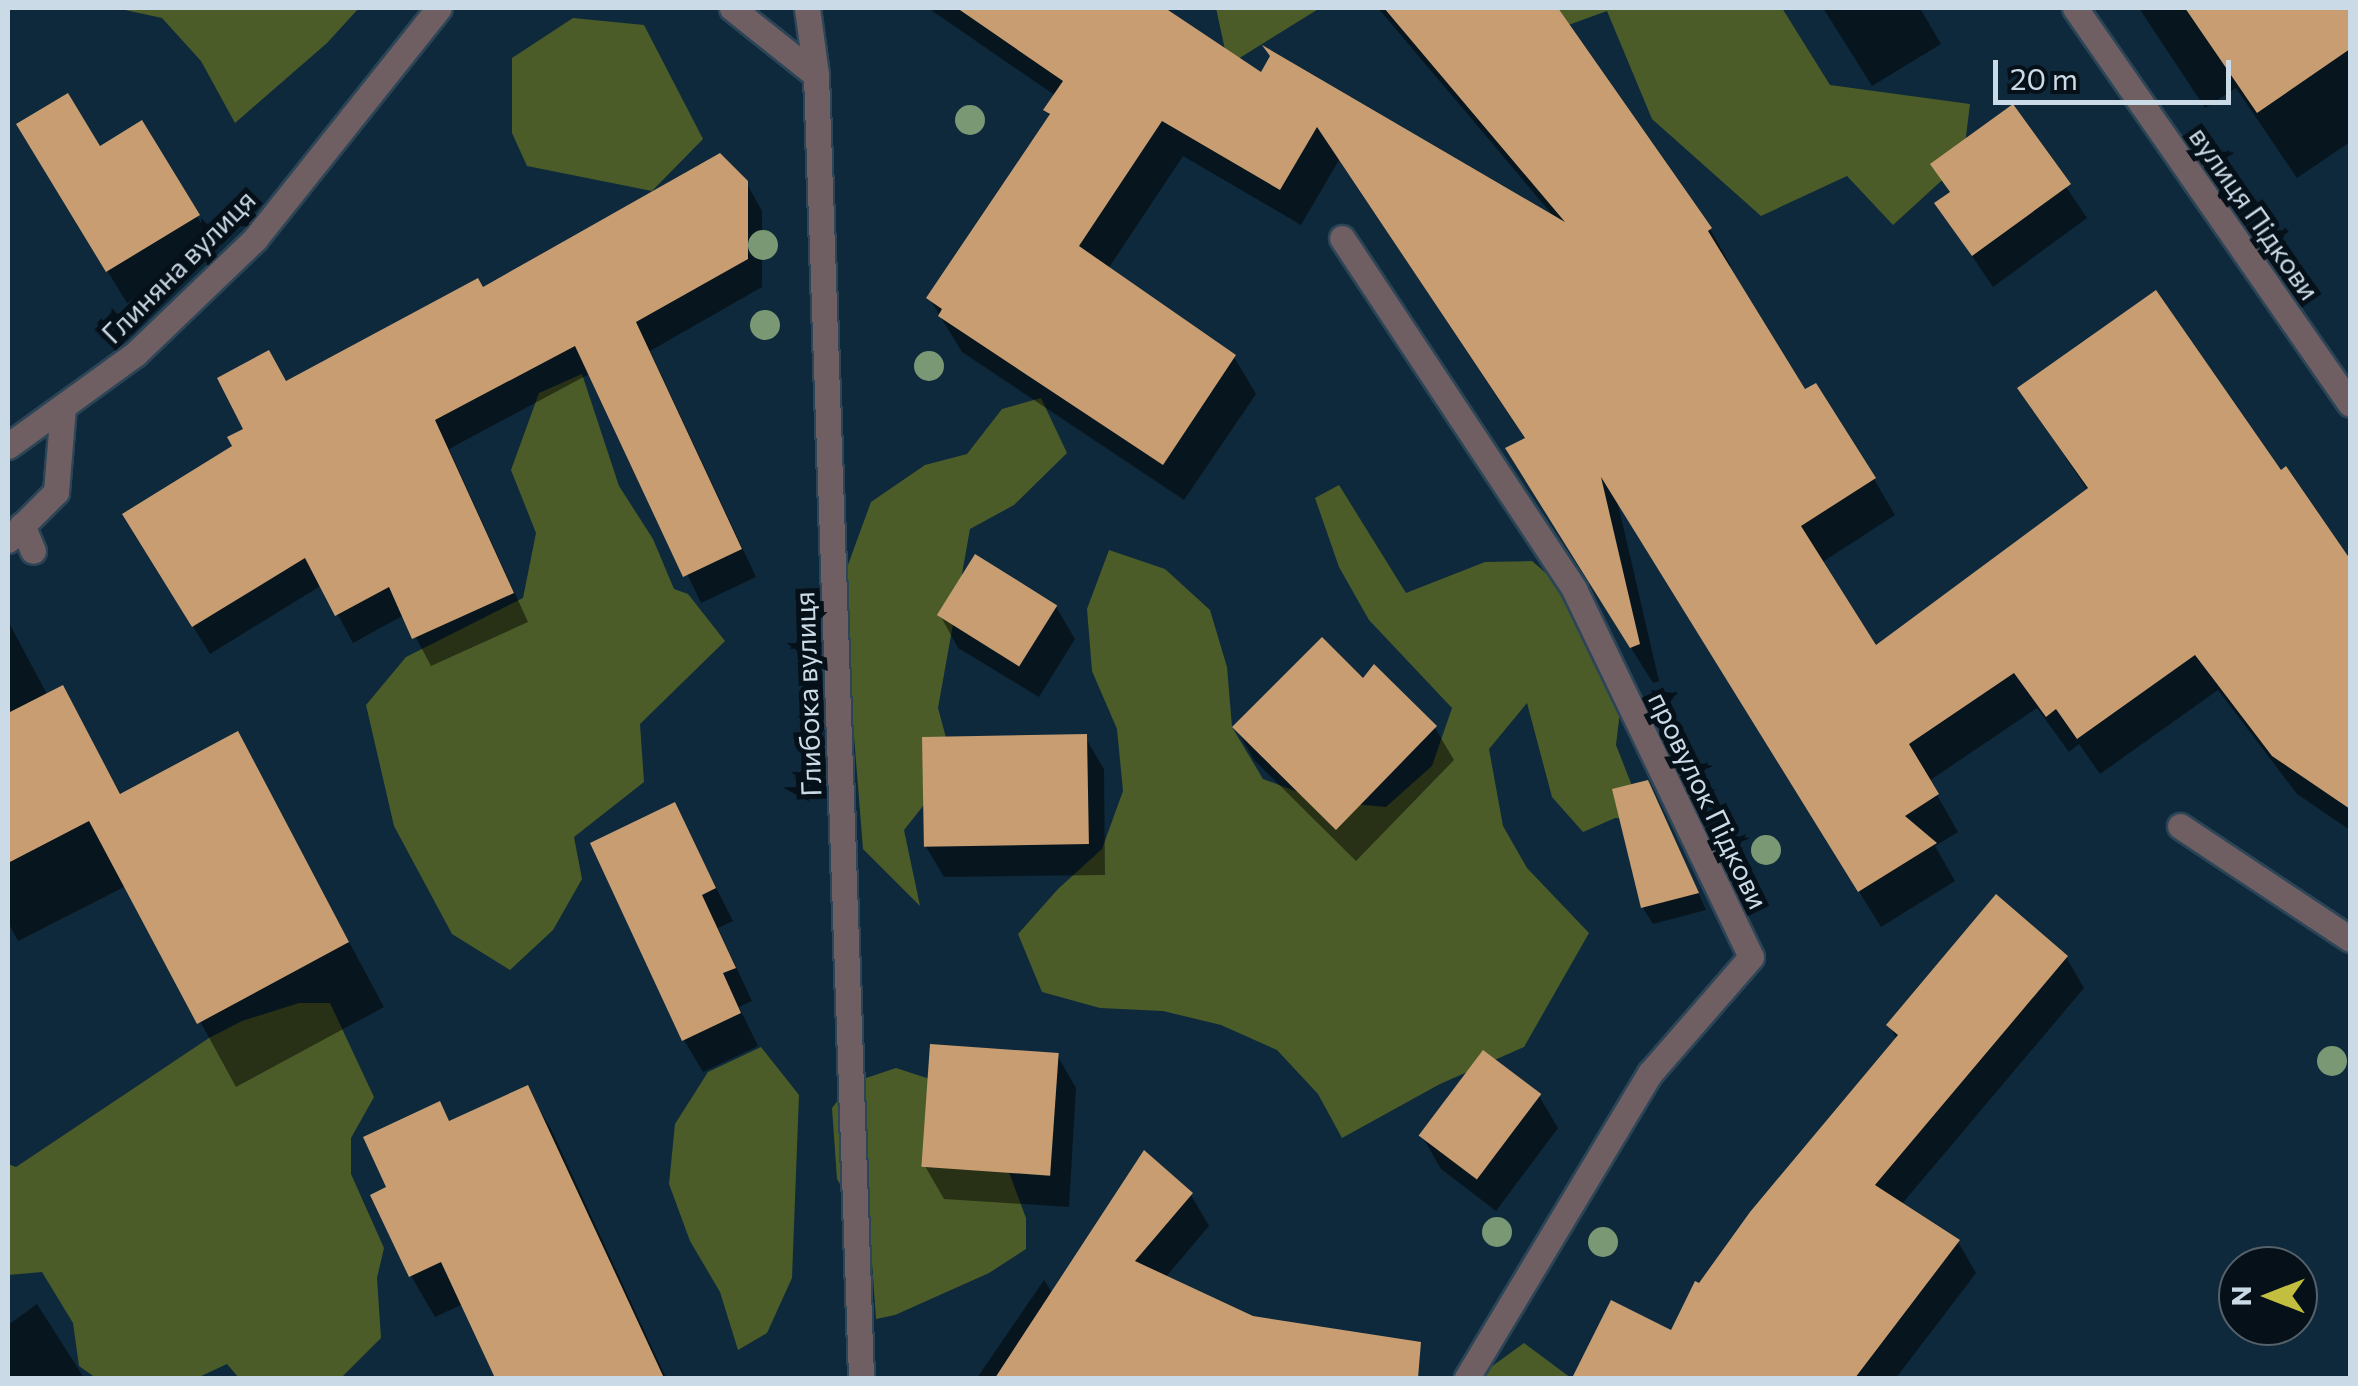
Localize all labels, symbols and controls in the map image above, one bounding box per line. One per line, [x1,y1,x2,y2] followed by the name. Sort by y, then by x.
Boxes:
[1998,40,2236,102] scale bar
[2010,59,2078,96] text: 20 m
[2183,120,2327,306] street label: вулиця Підкови
[94,182,262,350] street label: Глиняна вулиця
[787,591,827,797] street label: Глибока вулиця
[1642,686,1776,914] street label: провулок Підкови
[2218,1246,2318,1346] north arrow
[2223,1286,2257,1307] text: N

